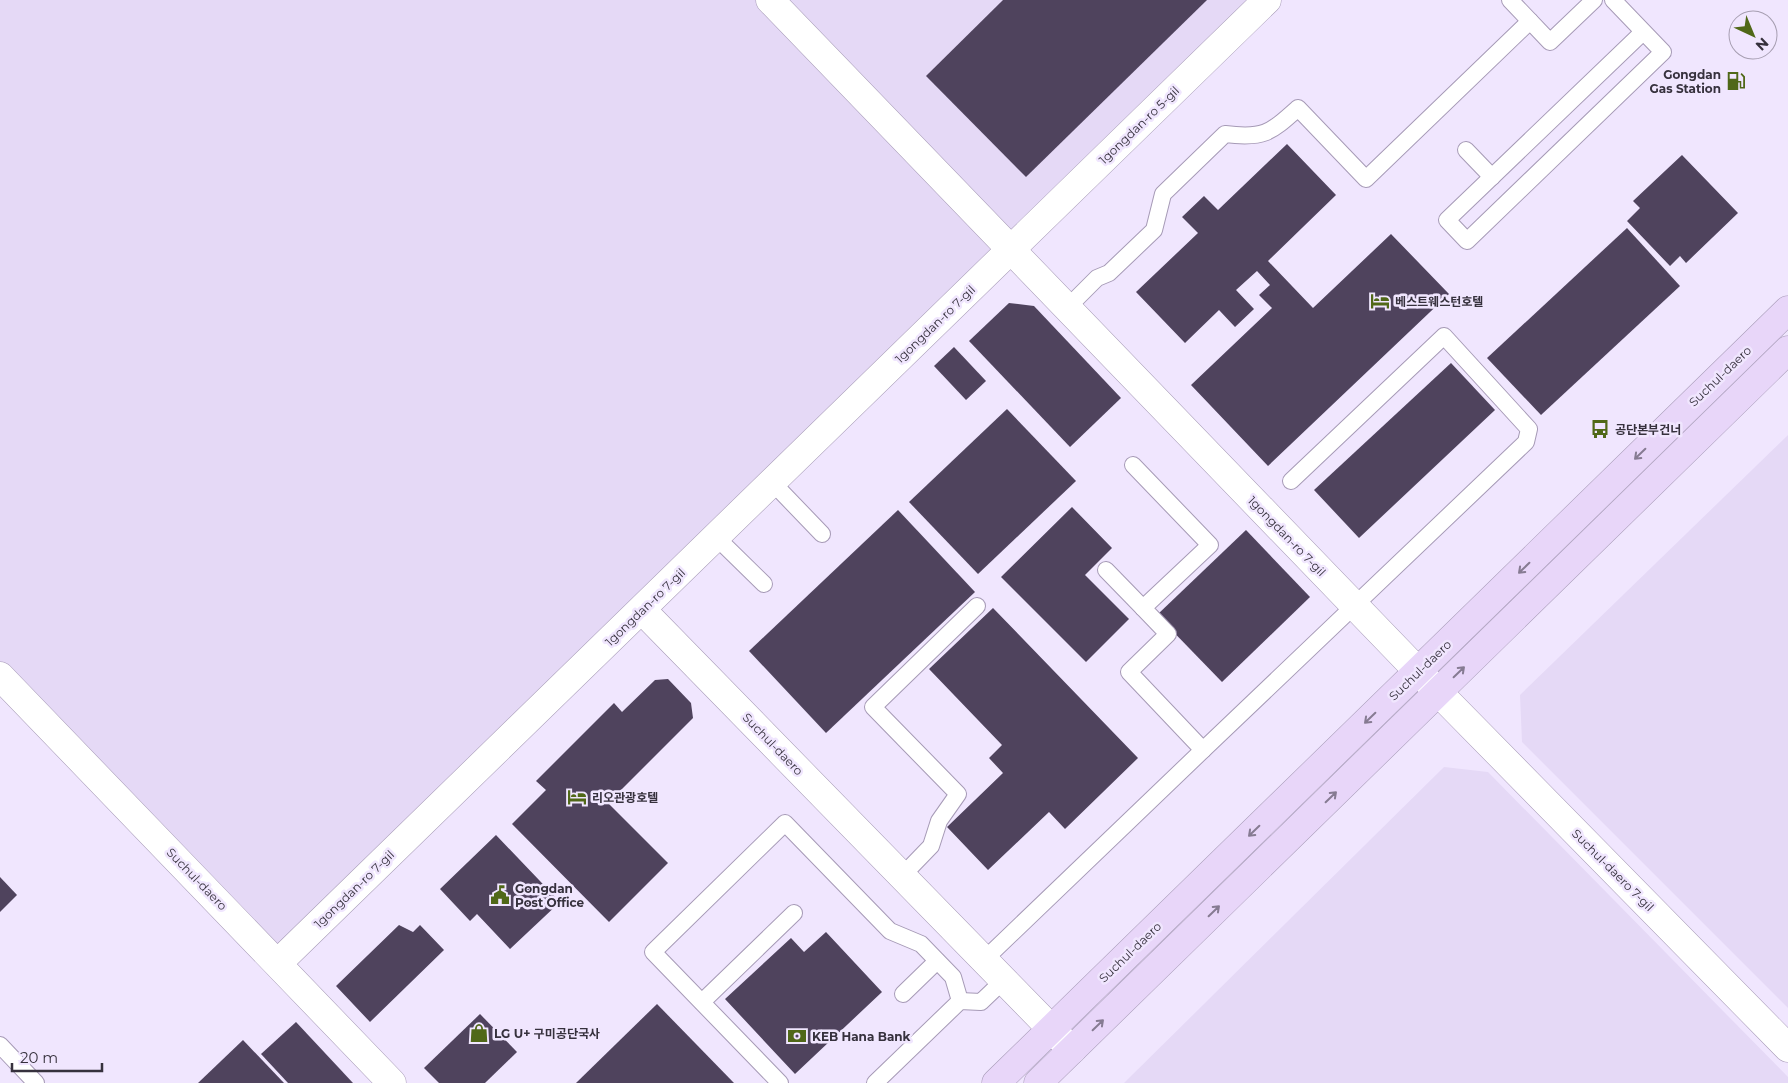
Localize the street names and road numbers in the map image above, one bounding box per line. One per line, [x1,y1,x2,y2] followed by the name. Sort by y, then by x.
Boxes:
[1096,83,1182,167] street label: 1gongdan-ro 5-gil
[892,282,978,366] street label: 1gongdan-ro 7-gil
[1686,343,1754,409] street label: Suchul-daero
[1245,493,1329,579] street label: 1gongdan-ro 7-gil
[602,565,688,649] street label: 1gongdan-ro 7-gil
[1386,637,1454,703] street label: Suchul-daero
[740,710,806,778] street label: Suchul-daero
[1569,826,1657,914] street label: Suchul-daero 7-gil
[164,845,230,913] street label: Suchul-daero
[311,847,397,931] street label: 1gongdan-ro 7-gil
[1096,919,1164,985] street label: Suchul-daero

